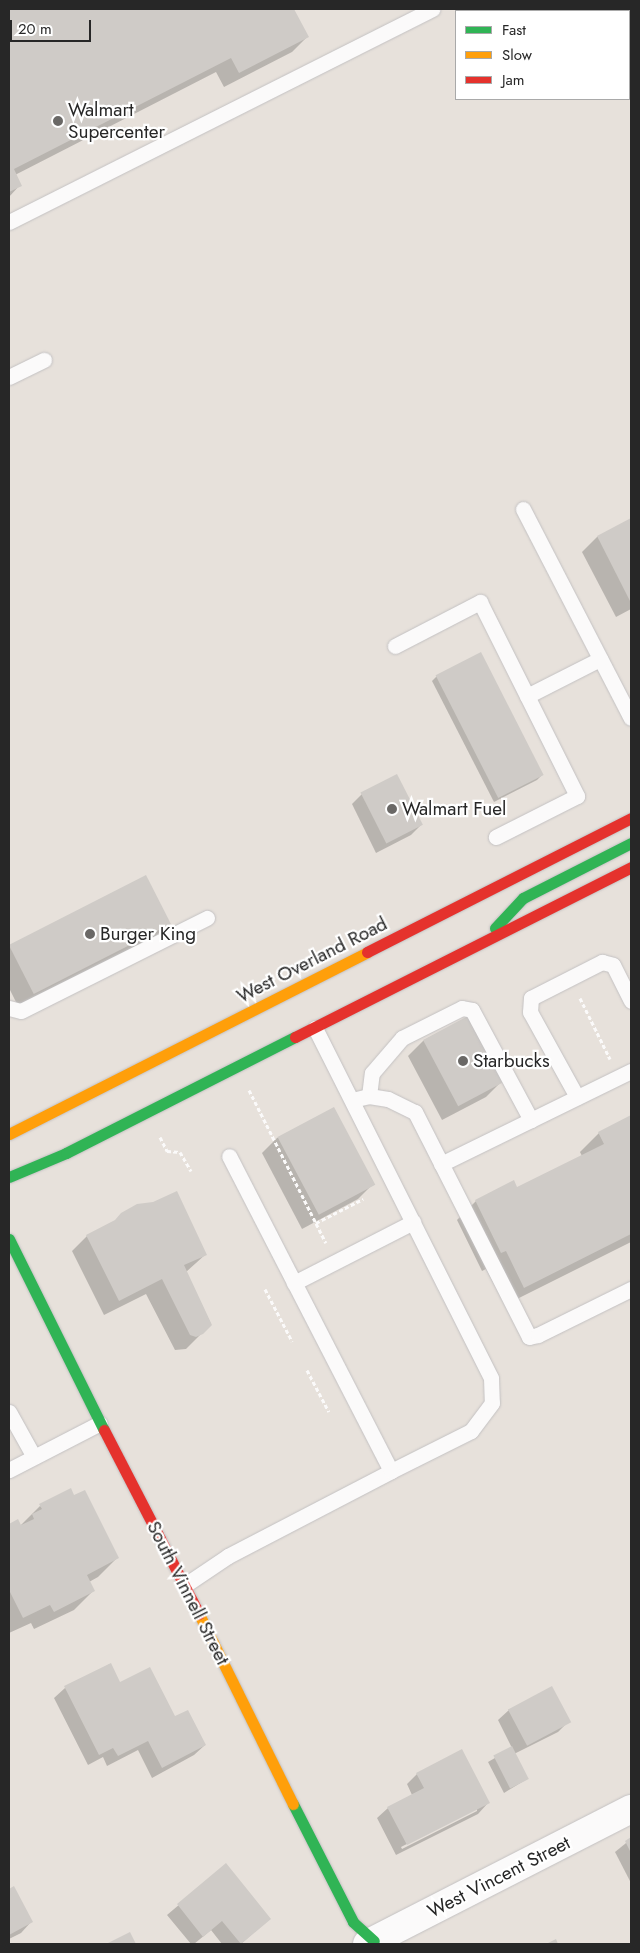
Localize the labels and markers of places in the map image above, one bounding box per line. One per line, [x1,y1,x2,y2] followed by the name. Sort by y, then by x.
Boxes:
[68,99,165,143] place label: Walmart Supercenter
[52,115,64,127] marker: Walmart Supercenter
[402,798,506,820] place label: Walmart Fuel
[386,803,398,815] marker: Walmart Fuel
[100,923,196,945] place label: Burger King
[84,928,96,940] marker: Burger King
[473,1050,550,1072] place label: Starbucks
[457,1055,469,1067] marker: Starbucks

